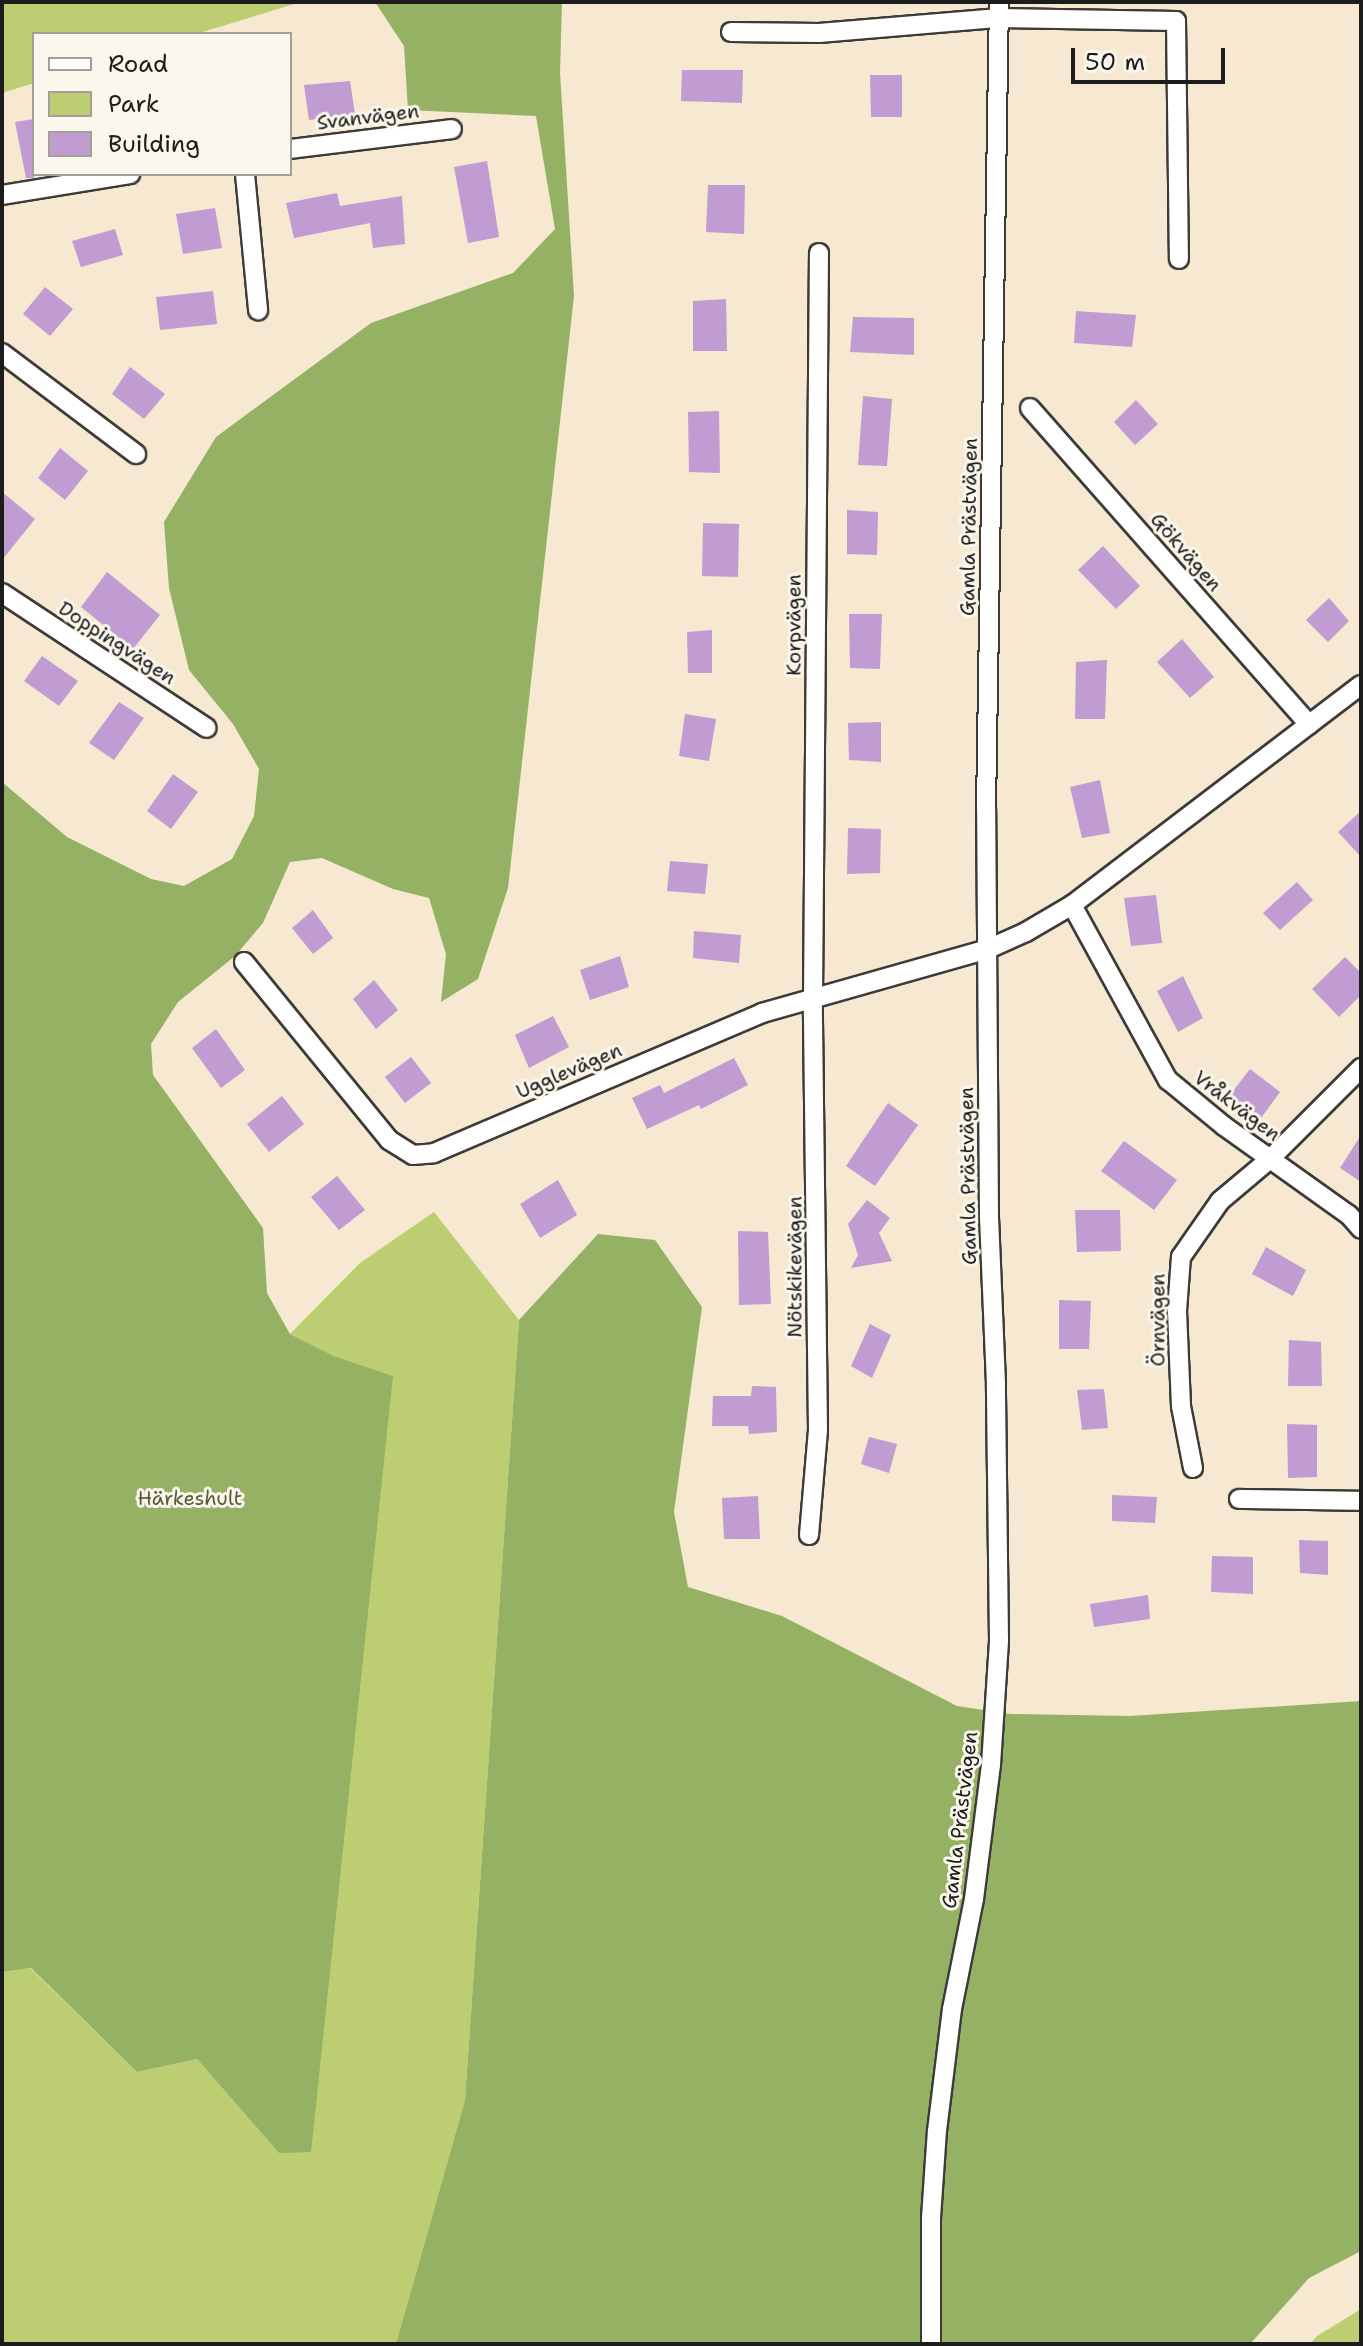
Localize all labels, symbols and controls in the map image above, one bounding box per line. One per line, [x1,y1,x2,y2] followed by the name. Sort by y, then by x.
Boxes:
[32,32,292,176] legend
[1075,32,1229,82] scale bar
[1085,46,1145,78] text: 50 m
[108,48,168,80] text: Road
[108,88,160,120] text: Park
[315,99,421,135] street label: Svanvägen
[108,128,200,160] text: Building
[955,438,983,616] street label: Gamla Prästvägen
[1145,508,1227,596] street label: Gökvägen
[782,574,806,676] street label: Korpvägen
[54,596,180,690] street label: Doppingvägen
[513,1038,625,1104] street label: Ugglevägen
[1189,1066,1285,1146] street label: Vråkvägen
[954,1087,982,1265] street label: Gamla Prästvägen
[783,1196,807,1338] street label: Nötskikevägen
[1146,1273,1170,1367] street label: Örnvägen
[137,1486,243,1510] park label: Härkeshult
[937,1730,983,1910] street label: Gamla Prästvägen

